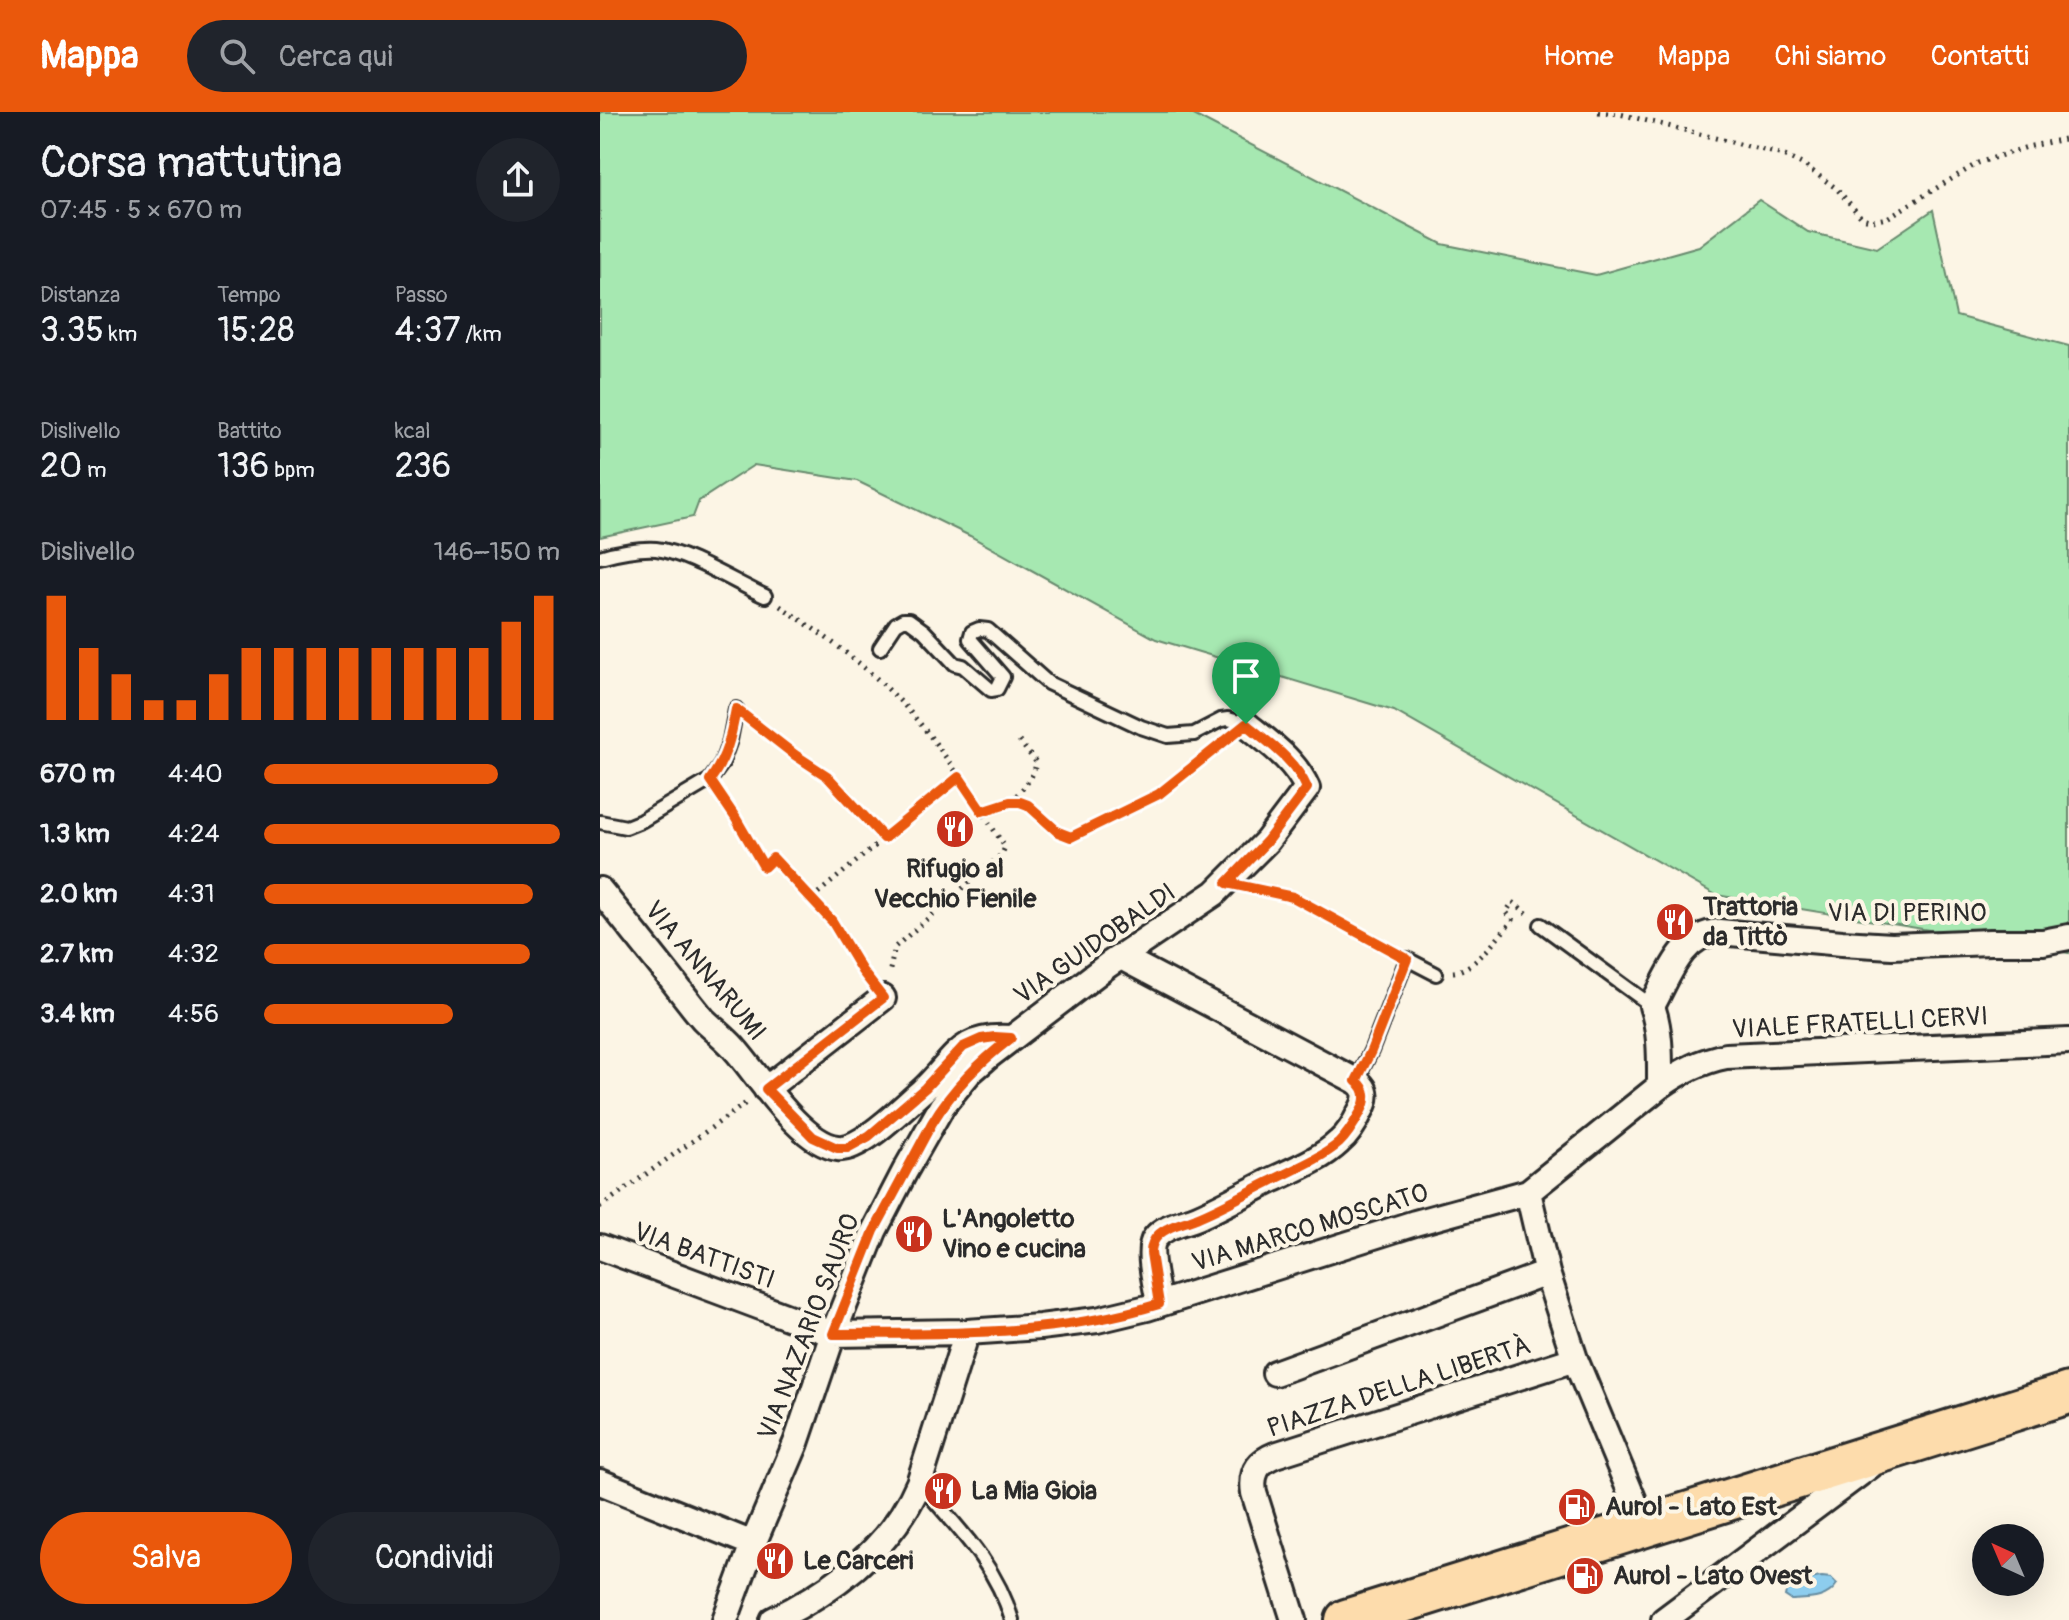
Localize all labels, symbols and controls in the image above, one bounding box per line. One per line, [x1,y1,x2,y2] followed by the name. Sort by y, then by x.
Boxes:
[187,20,747,92] search box
[40,32,139,80] text: Mappa
[215,34,259,78] icon: search
[279,38,393,75] text: Cerca qui
[1543,39,1614,74] text: Home
[1658,39,1730,74] text: Mappa
[1774,39,1886,74] text: Chi siamo
[1930,39,2029,74] text: Contatti
[40,136,342,191] text: Corsa mattutina
[476,138,560,222] button: share
[40,194,242,226] text: 07:45 · 5 × 670 m
[40,281,120,309] text: Distanza
[217,281,281,309] text: Tempo
[395,281,448,309] text: Passo
[40,309,104,352] text: 3.35
[217,309,294,352] text: 15:28
[395,309,460,352] text: 4:37
[104,320,137,348] text: km
[460,320,502,348] text: /km
[40,417,120,445] text: Dislivello
[217,417,282,445] text: Battito
[395,417,430,445] text: kcal
[40,445,82,488] text: 20
[217,445,269,488] text: 136
[395,445,451,488] text: 236
[82,456,107,484] text: m
[269,456,315,484] text: bpm
[40,536,135,568] text: Dislivello
[434,536,560,568] text: 146–150 m
[1212,642,1280,724] pin
[1224,654,1268,698] icon: arrive
[40,758,115,790] text: 670 m
[168,758,223,790] text: 4:40
[934,808,976,850] restaurant icon: Rifugio al Vecchio Fienile
[40,818,110,850] text: 1.3 km
[168,818,220,850] text: 4:24
[874,853,1037,915] place label: Rifugio al Vecchio Fienile
[1008,876,1182,1012] street label: VIA GUIDOBALDI
[40,878,118,910] text: 2.0 km
[168,878,215,910] text: 4:31
[1702,891,1798,953] place label: Trattoria da Tittò
[637,895,773,1047] street label: VIA ANNARUMI
[1827,897,1987,929] street label: VIA DI PERINO
[1654,901,1696,943] restaurant icon: Trattoria da Tittò
[40,938,114,970] text: 2.7 km
[168,938,219,970] text: 4:32
[40,998,115,1030] text: 3.4 km
[168,998,219,1030] text: 4:56
[1731,1000,1989,1046] street label: VIALE FRATELLI CERVI
[1188,1177,1432,1279] street label: VIA MARCO MOSCATO
[942,1203,1086,1265] place label: L'Angoletto Vino e cucina
[751,1209,867,1445] street label: VIA NAZARIO SAURO
[893,1213,935,1255] restaurant icon: L'Angoletto Vino e cucina
[629,1216,779,1296] street label: VIA BATTISTI
[1263,1329,1535,1445] street label: PIAZZA DELLA LIBERTÀ
[922,1470,964,1512] restaurant icon: La Mia Gioia
[971,1475,1097,1507] place label: La Mia Gioia
[1556,1486,1598,1528] fuel station icon: Aurol - Lato Est
[1605,1491,1777,1523] place label: Aurol - Lato Est
[40,1512,292,1604] button: Salva
[308,1512,560,1604] button: Condividi
[1972,1524,2044,1596] north arrow
[1972,1524,2044,1596] map controls
[754,1540,796,1582] restaurant icon: Le Carceri
[803,1545,914,1577] place label: Le Carceri
[1564,1555,1606,1597] fuel station icon: Aurol - Lato Ovest
[1613,1560,1813,1592] place label: Aurol - Lato Ovest

